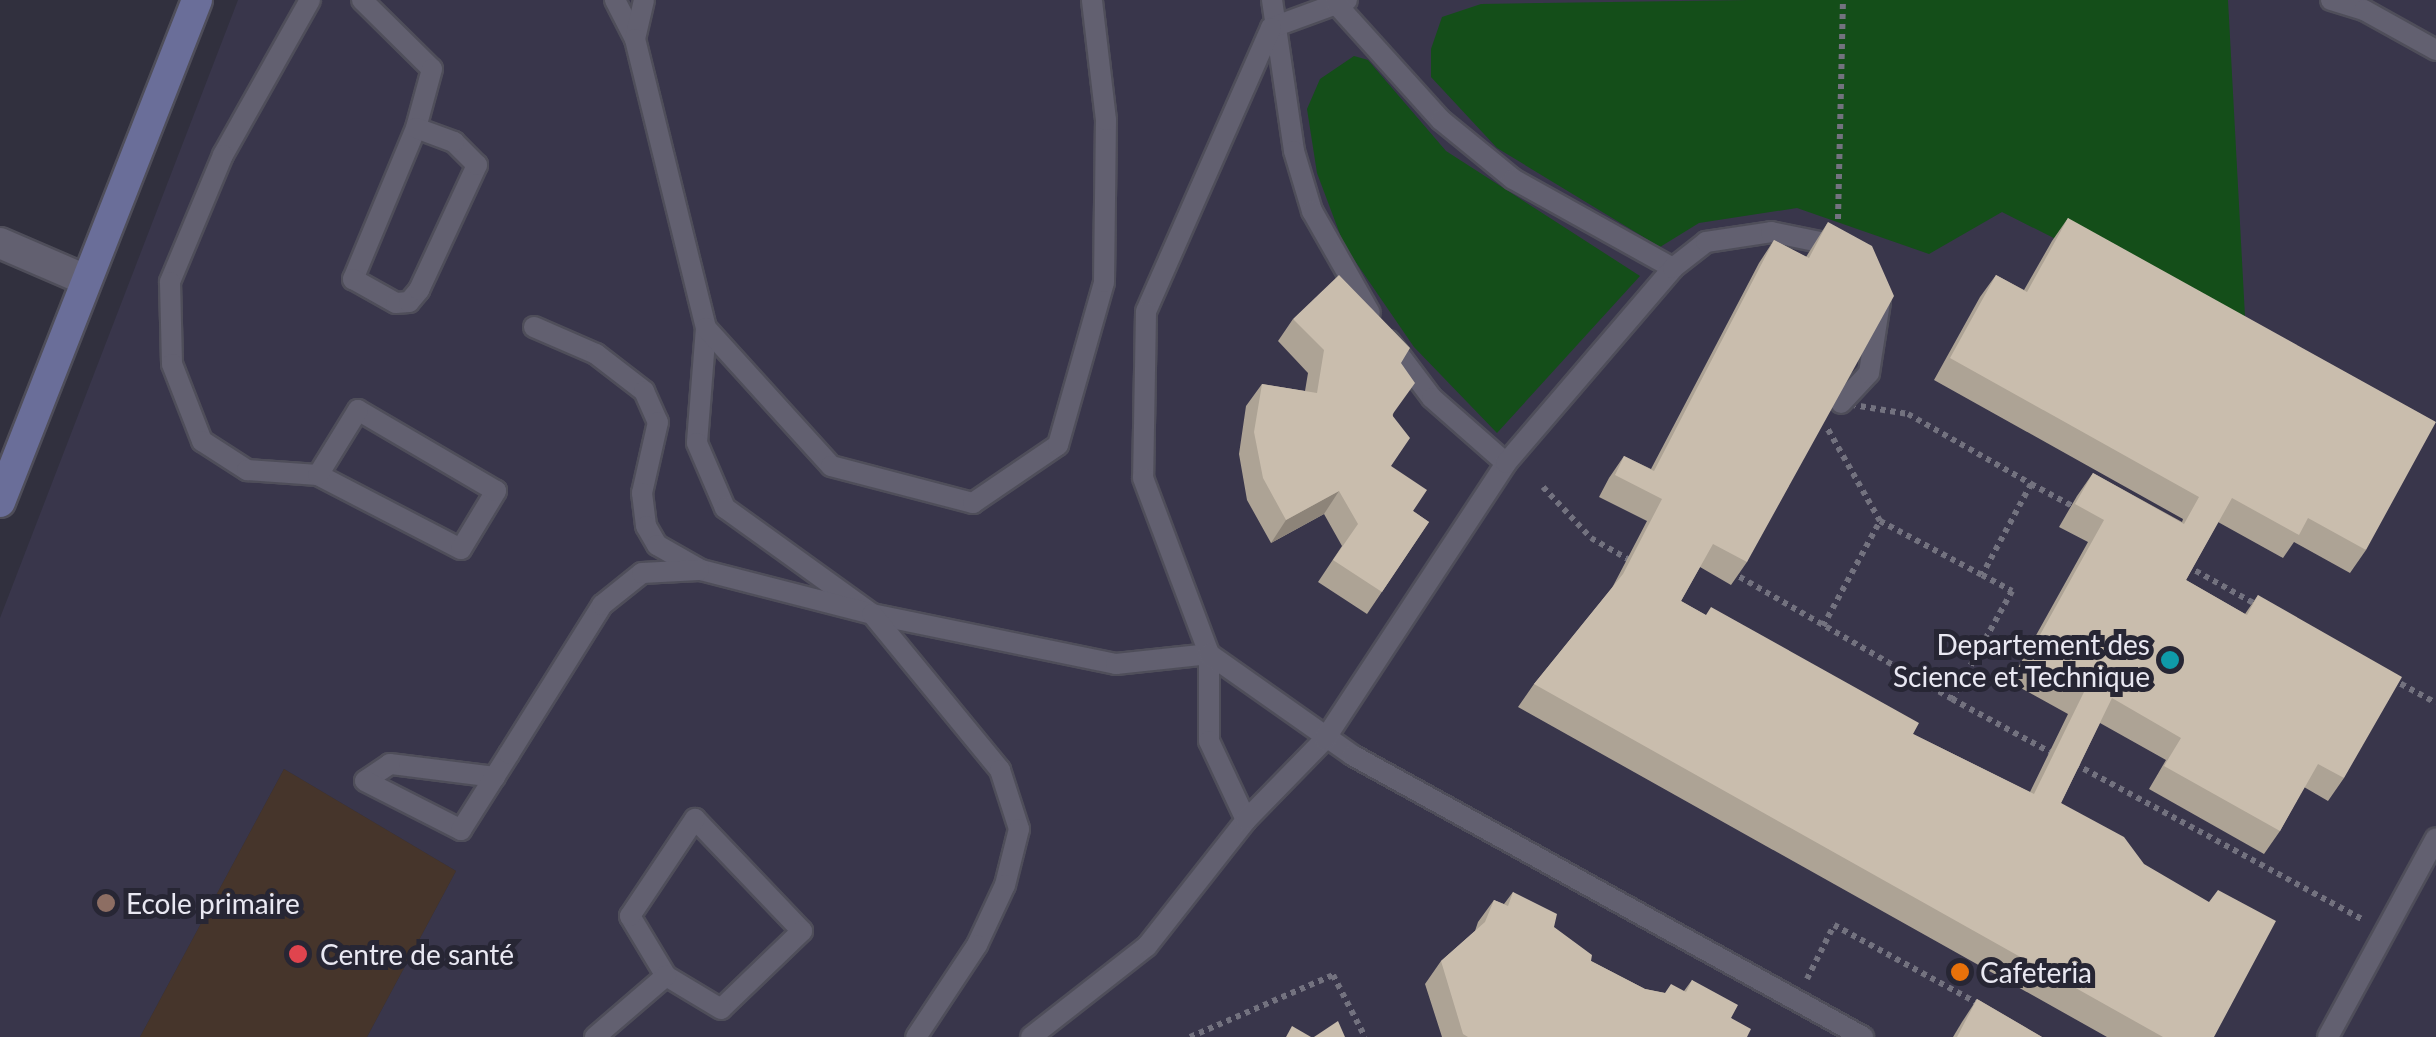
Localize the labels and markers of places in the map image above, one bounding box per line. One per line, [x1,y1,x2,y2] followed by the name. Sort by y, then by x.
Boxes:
[1892,627,2150,693] place label: Departement des Science et Technique
[2159,649,2181,671] marker: Departement des Science et Technique
[126,886,300,920] place label: Ecole primaire
[95,892,117,914] marker: Ecole primaire
[320,937,514,971] place label: Centre de santé
[285,941,311,967] marker: Centre de santé
[1980,955,2092,989] place label: Cafeteria
[1949,961,1971,983] marker: Cafeteria

